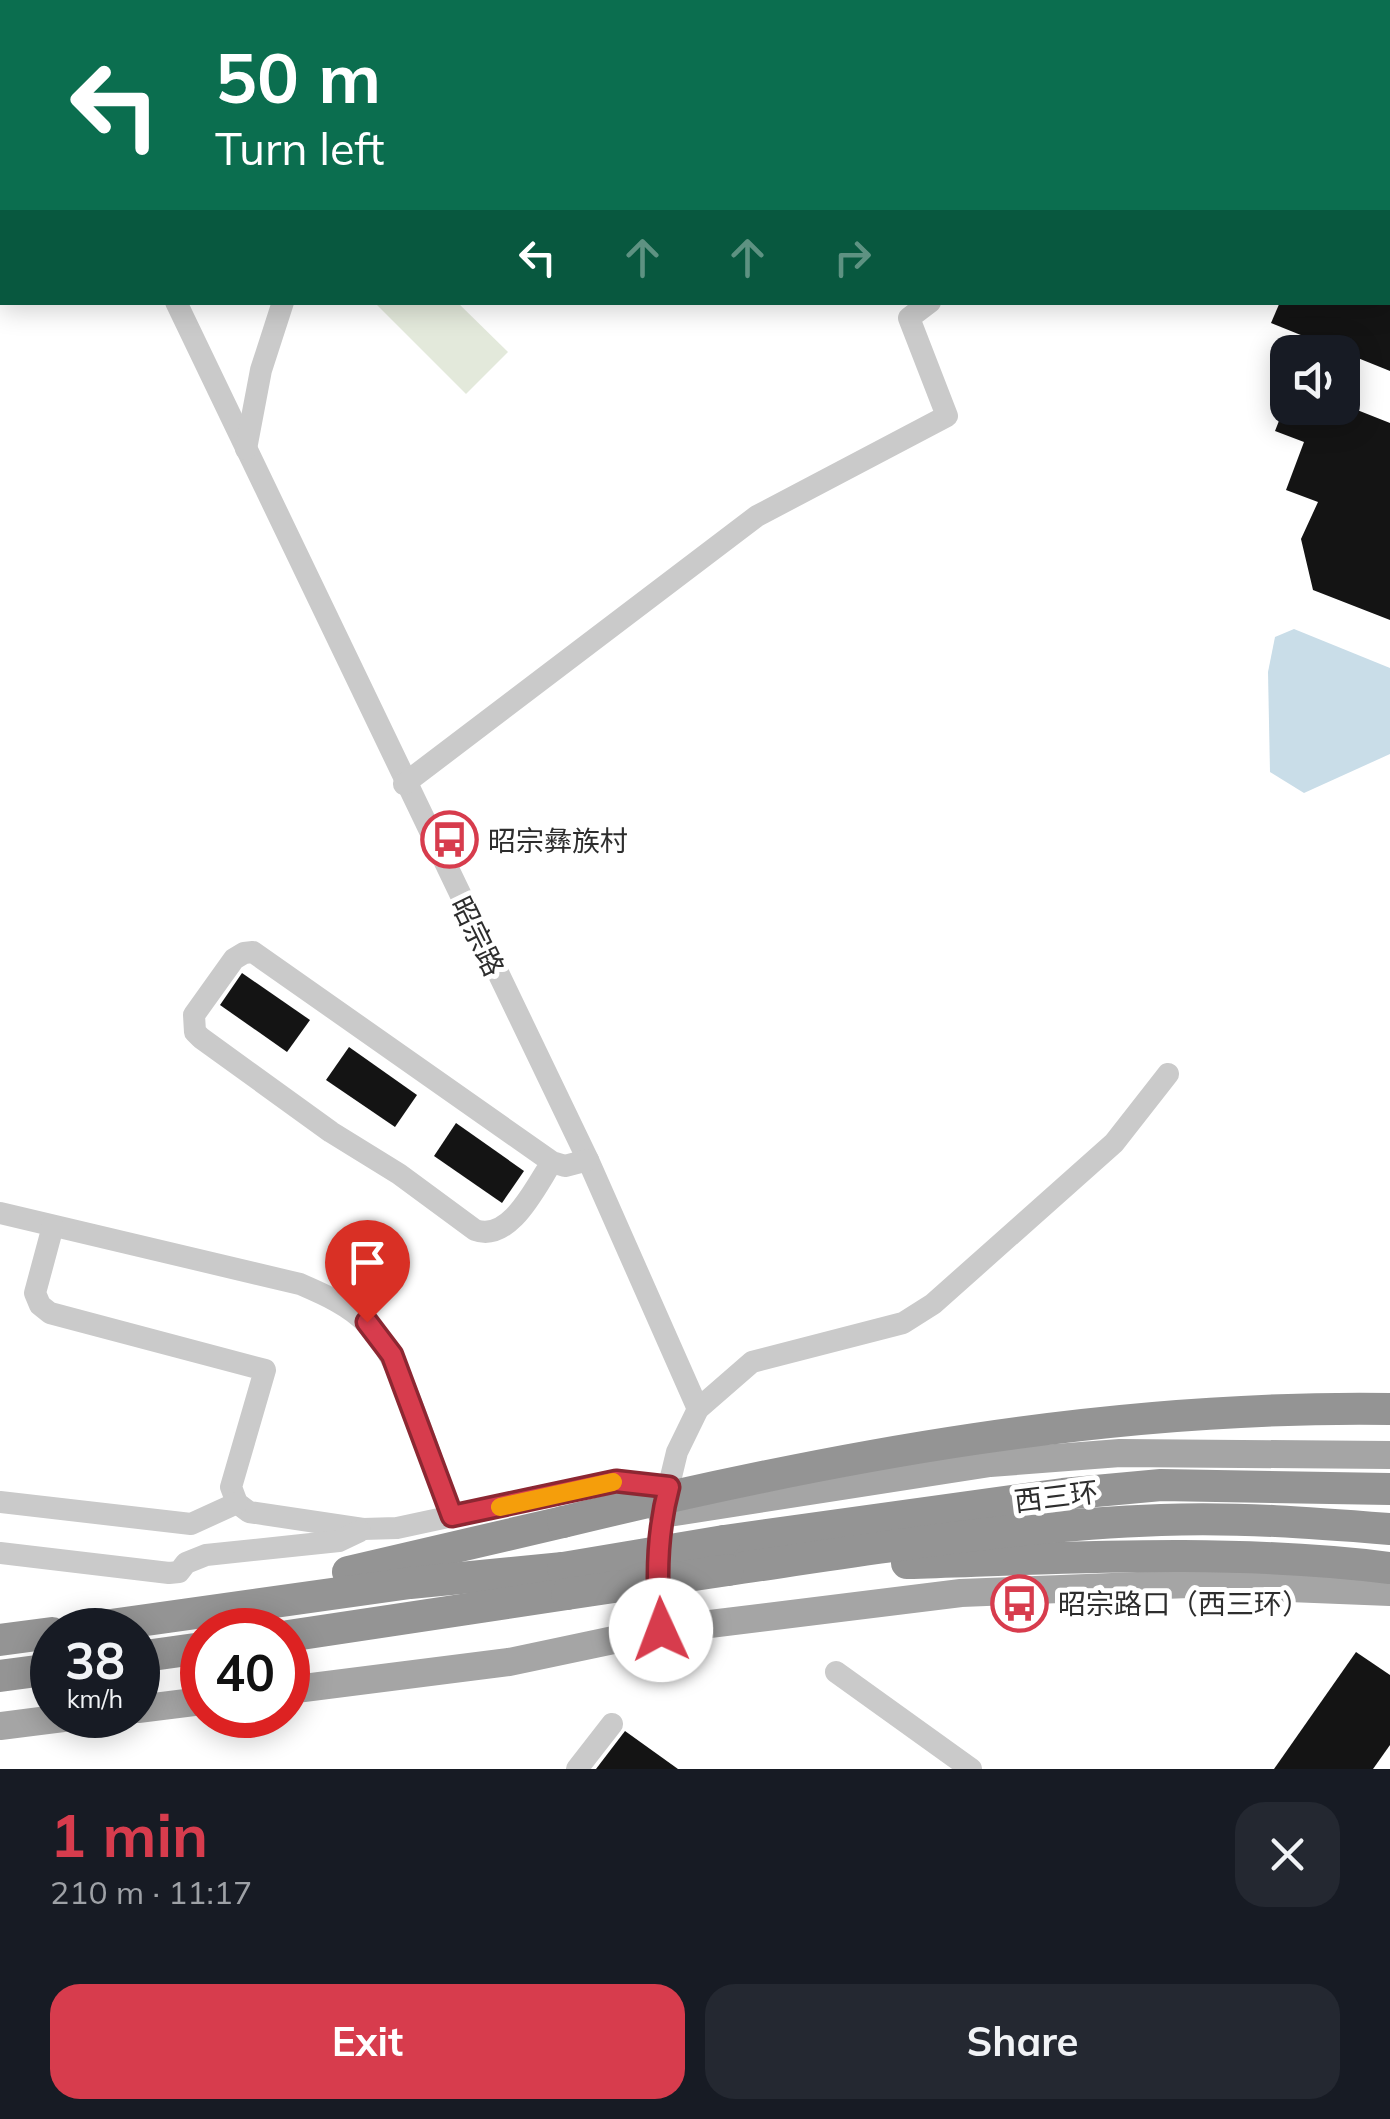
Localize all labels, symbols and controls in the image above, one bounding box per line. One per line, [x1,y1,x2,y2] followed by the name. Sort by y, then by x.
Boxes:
[215,33,381,121] text: 50 m
[50,40,180,170] icon: left
[215,120,384,176] text: Turn left
[510,230,565,285] icon: left
[615,230,670,285] icon: ahead
[720,230,775,285] icon: ahead
[825,230,880,285] icon: right
[1270,335,1360,425] map controls
[1270,335,1360,425] button: sound
[419,810,479,870] bus stop icon: 昭宗彝族村
[488,823,628,858] place label: 昭宗彝族村
[444,891,512,981] street label: 昭宗路
[325,1220,410,1323] pin
[340,1235,395,1290] icon: arrive
[1012,1474,1100,1518] street label: 西三环
[989,1573,1049,1633] bus stop icon: 昭宗路口（西三环）
[609,1578,713,1682] position arrow
[1058,1586,1310,1621] place label: 昭宗路口（西三环）
[180,1608,310,1738] speed limit sign: 40
[65,1629,125,1692] text: 38
[67,1683,123,1714] text: km/h
[50,1797,208,1872] text: 1 min
[1235,1802,1340,1907] button: close
[50,1872,252,1912] text: 210 m · 11:17
[50,1984,685,2099] button: Exit
[705,1984,1340,2099] button: Share

